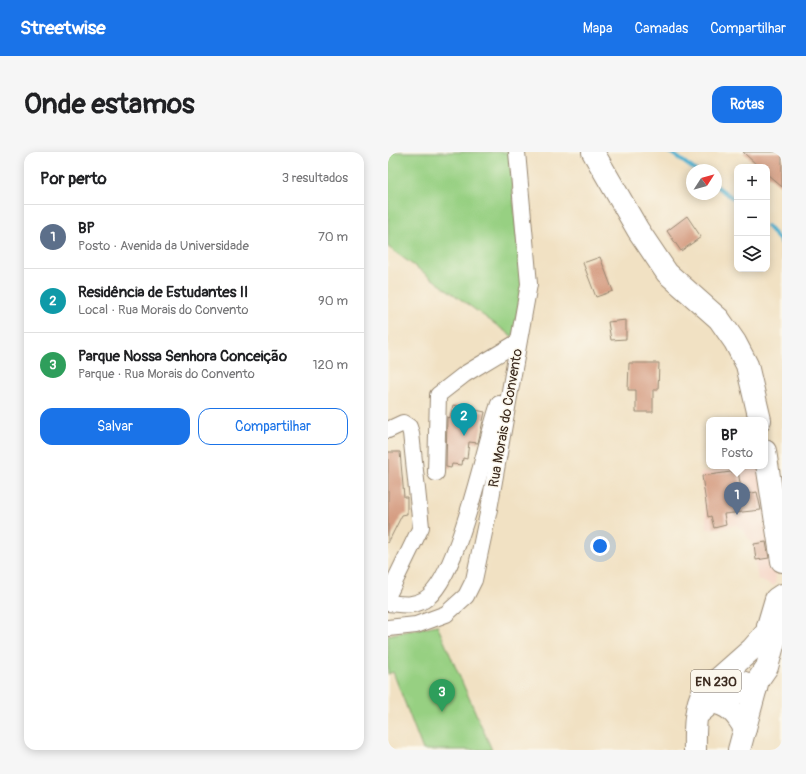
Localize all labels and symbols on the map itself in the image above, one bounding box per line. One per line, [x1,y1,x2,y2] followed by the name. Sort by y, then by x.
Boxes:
[686,164,722,200] north arrow
[485,347,526,489] street label: Rua Morais do Convento
[451,403,477,436] pin: 2
[724,482,750,515] pin: 1
[590,536,610,556] your location
[691,670,741,692] road number: EN 230
[429,679,455,712] pin: 3

